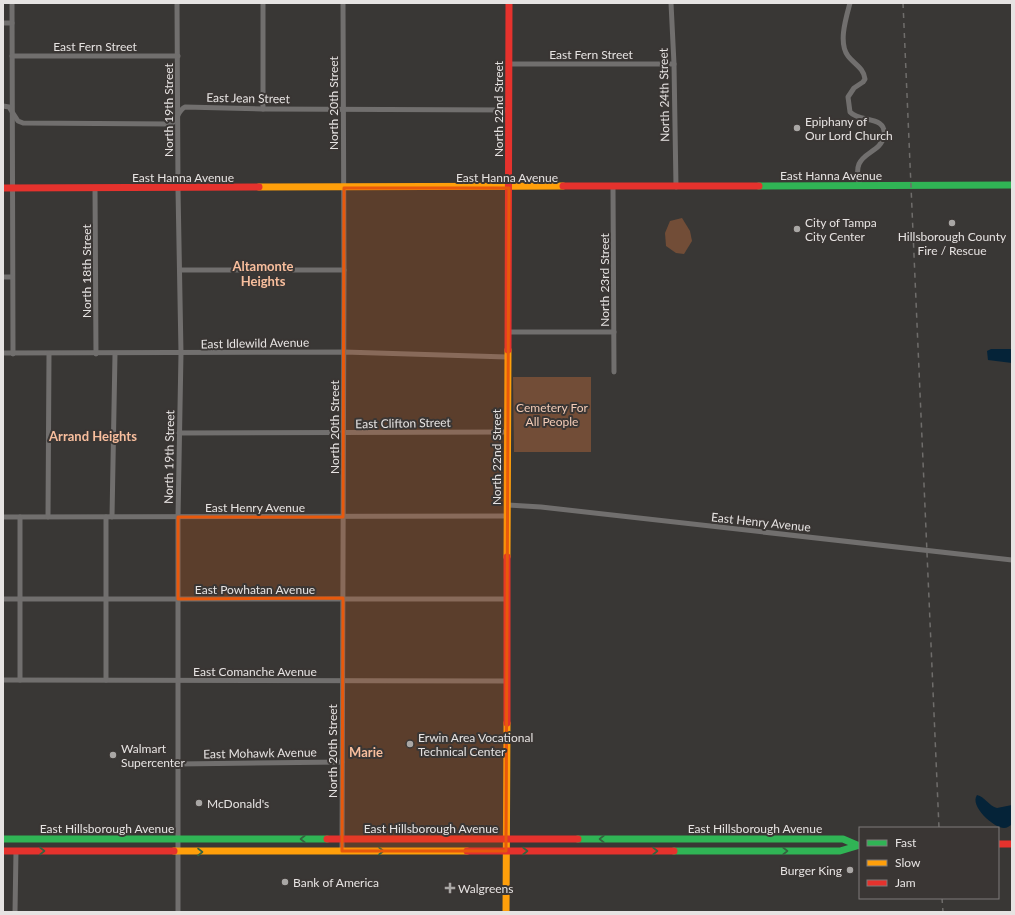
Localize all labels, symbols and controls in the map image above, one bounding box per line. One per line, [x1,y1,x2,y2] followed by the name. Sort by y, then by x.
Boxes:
[53,39,138,54] street label: East Fern Street
[549,47,634,62] street label: East Fern Street
[656,47,672,142] street label: North 24th Street
[326,55,341,150] street label: North 20th Street
[491,60,506,157] street label: North 22nd Street
[161,62,176,157] street label: North 19th Street
[206,90,291,106] street label: East Jean Street
[805,114,893,143] place label: Epiphany of Our Lord Church
[792,123,802,133] marker: Epiphany of Our Lord Church
[780,168,882,183] street label: East Hanna Avenue
[132,170,234,185] street label: East Hanna Avenue
[456,170,558,185] street label: East Hanna Avenue
[805,215,877,244] place label: City of Tampa City Center
[947,218,957,228] marker: Hillsborough County Fire / Rescue
[79,223,94,318] street label: North 18th Street
[792,224,802,234] marker: City of Tampa City Center
[898,229,1007,258] place label: Hillsborough County Fire / Rescue
[597,232,612,327] street label: North 23rd Street
[231,258,294,289] district label: Altamonte Heights
[201,335,309,351] street label: East Idlewild Avenue
[327,379,342,474] street label: North 20th Street
[516,400,589,429] park label: Cemetery For All People
[489,408,504,505] street label: North 22nd Street
[161,409,177,504] street label: North 19th Street
[355,415,452,431] street label: East Clifton Street
[48,428,137,444] district label: Arrand Heights
[205,500,305,515] street label: East Henry Avenue
[710,509,812,535] street label: East Henry Avenue
[195,582,315,597] street label: East Powhatan Avenue
[193,664,317,679] street label: East Comanche Avenue
[325,703,340,798] street label: North 20th Street
[418,730,533,759] place label: Erwin Area Vocational Technical Center
[405,739,415,749] marker: Erwin Area Vocational Technical Center
[121,741,185,770] place label: Walmart Supercenter
[349,744,383,760] district label: Marie
[203,745,317,761] street label: East Mohawk Avenue
[108,750,118,760] marker: Walmart Supercenter
[207,796,269,811] place label: McDonald's
[194,798,204,808] marker: McDonald's
[40,821,174,836] street label: East Hillsborough Avenue
[364,821,498,836] street label: East Hillsborough Avenue
[688,821,822,836] street label: East Hillsborough Avenue
[859,827,999,899] legend
[300,835,306,843] one-way arrow
[599,835,605,843] one-way arrow
[895,835,917,850] text: Fast
[39,847,45,855] one-way arrow
[197,847,203,856] one-way arrow
[378,847,384,855] one-way arrow
[522,847,528,855] one-way arrow
[652,847,658,855] one-way arrow
[782,847,788,855] one-way arrow
[895,855,921,870] text: Slow
[780,863,842,878] place label: Burger King
[845,865,855,875] marker: Burger King
[293,875,379,890] place label: Bank of America
[895,875,916,890] text: Jam
[280,877,290,887] marker: Bank of America
[458,881,513,896] place label: Walgreens
[445,883,455,893] marker: Walgreens

